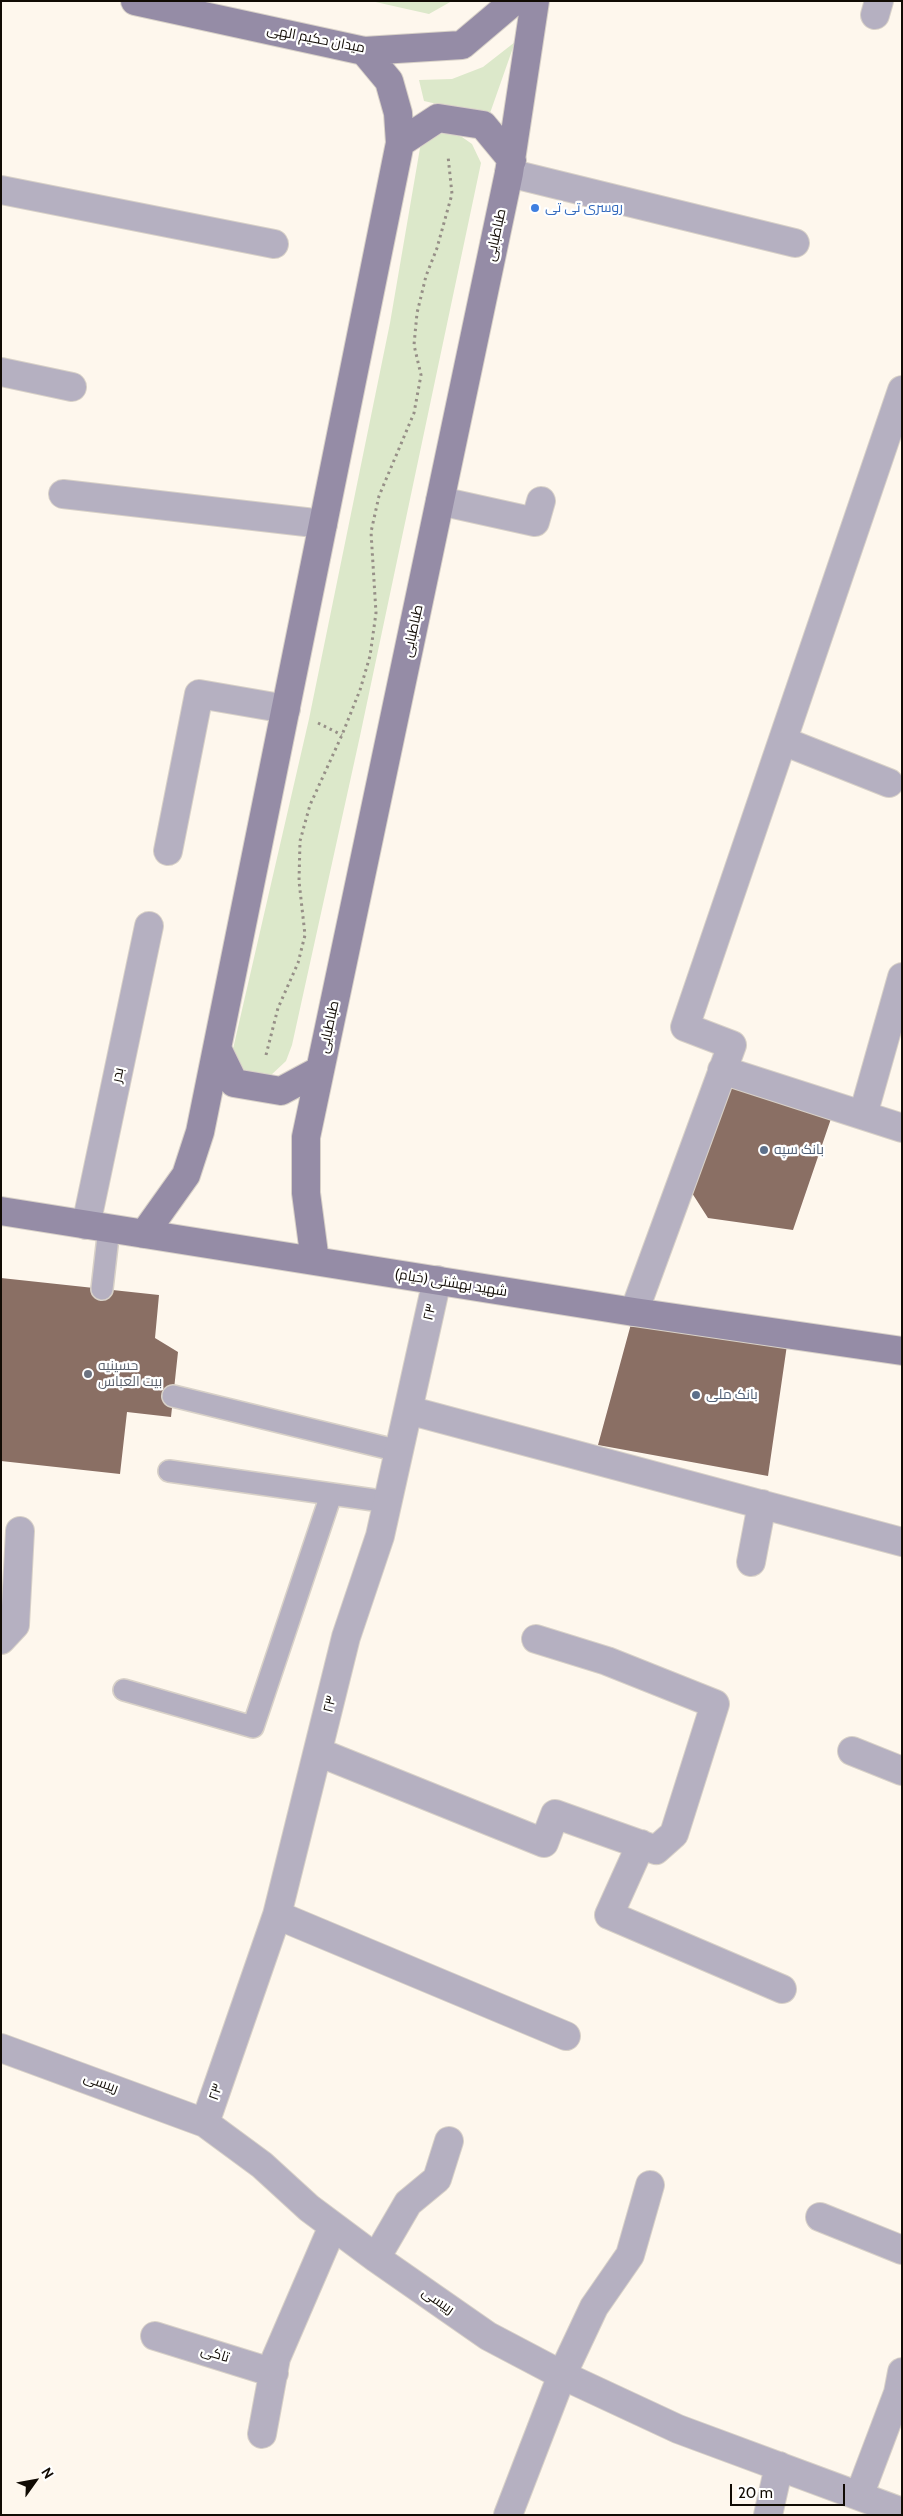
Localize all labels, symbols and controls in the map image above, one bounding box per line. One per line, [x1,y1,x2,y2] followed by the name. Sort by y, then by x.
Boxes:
[266,21,366,57] street label: میدان حکیم الهی
[545,200,623,216] place label: روسری تی تی
[529,202,541,214] marker: روسری تی تی
[482,207,510,263] street label: طباطبایی
[399,603,427,659] street label: طباطبایی
[315,999,343,1055] street label: طباطبایی
[108,1066,128,1084] street label: بدر
[774,1142,824,1158] place label: بانک سپه
[758,1144,770,1156] marker: بانک سپه
[393,1266,509,1300] street label: شهید بهشتی (خیام)
[420,1302,440,1322] street label: ۲۳
[98,1358,162,1390] place label: حسینیه بیت العباس
[82,1368,94,1380] marker: حسینیه بیت العباس
[706,1387,758,1403] place label: بانک ملی
[690,1389,702,1401] marker: بانک ملی
[320,1694,340,1714] street label: ۲۳
[81,2069,121,2097] street label: رییسی
[205,2081,227,2103] street label: ۲۳
[418,2284,458,2318] street label: رییسی
[199,2342,231,2366] street label: تاکی
[10,2456,60,2506] north arrow
[37,2464,58,2482] text: N
[733,2474,848,2506] scale bar
[738,2484,773,2502] text: 20 m

